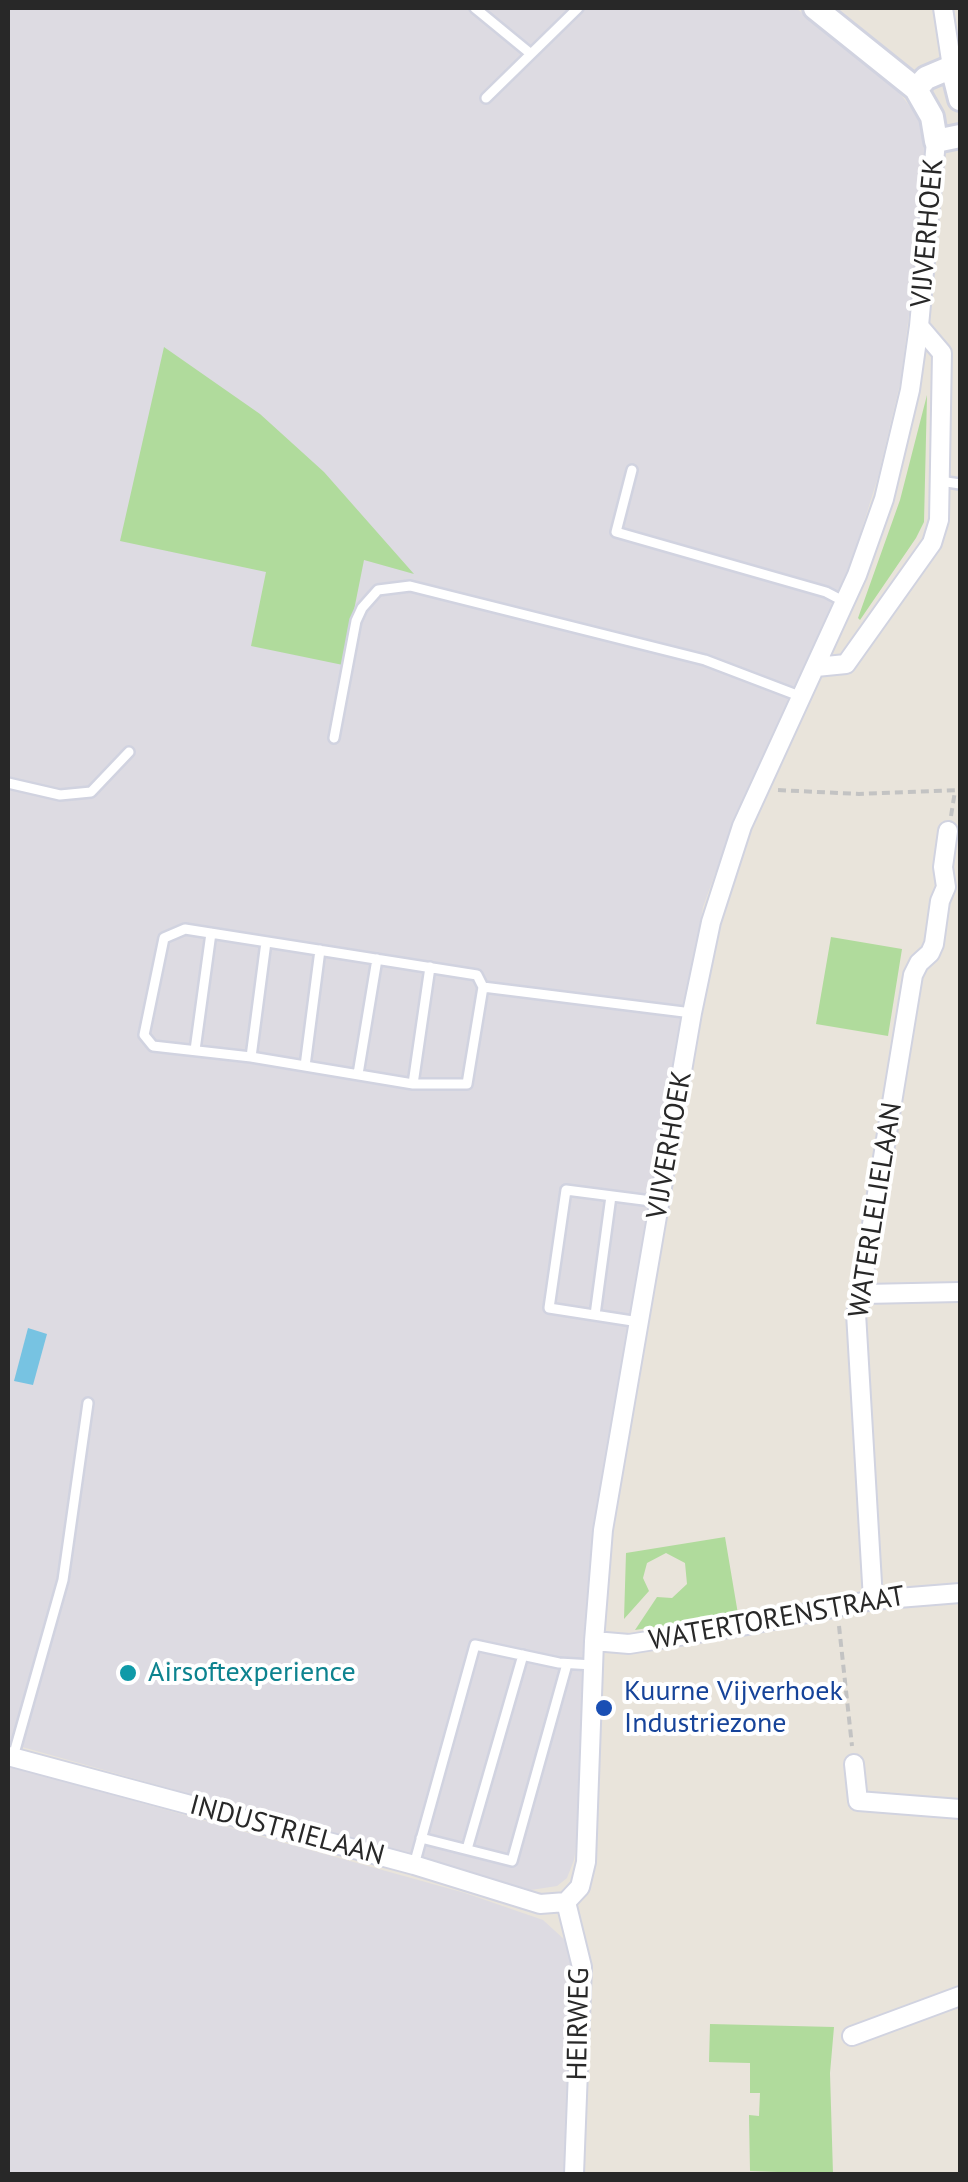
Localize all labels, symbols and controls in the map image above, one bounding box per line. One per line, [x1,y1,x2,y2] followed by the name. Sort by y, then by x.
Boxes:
[905,157,951,309] street label: VIJVERHOEK
[640,1068,700,1222] street label: VIJVERHOEK
[842,1100,910,1320] street label: WATERLELIELAAN
[647,1580,907,1658] street label: WATERTORENSTRAAT
[148,1656,356,1690] place label: Airsoftexperience
[117,1662,139,1684] marker: Airsoftexperience
[624,1675,843,1741] place label: Kuurne Vijverhoek Industriezone
[593,1697,615,1719] marker: Kuurne Vijverhoek Industriezone
[186,1789,388,1873] street label: INDUSTRIELAAN
[561,1967,597,2081] street label: HEIRWEG

